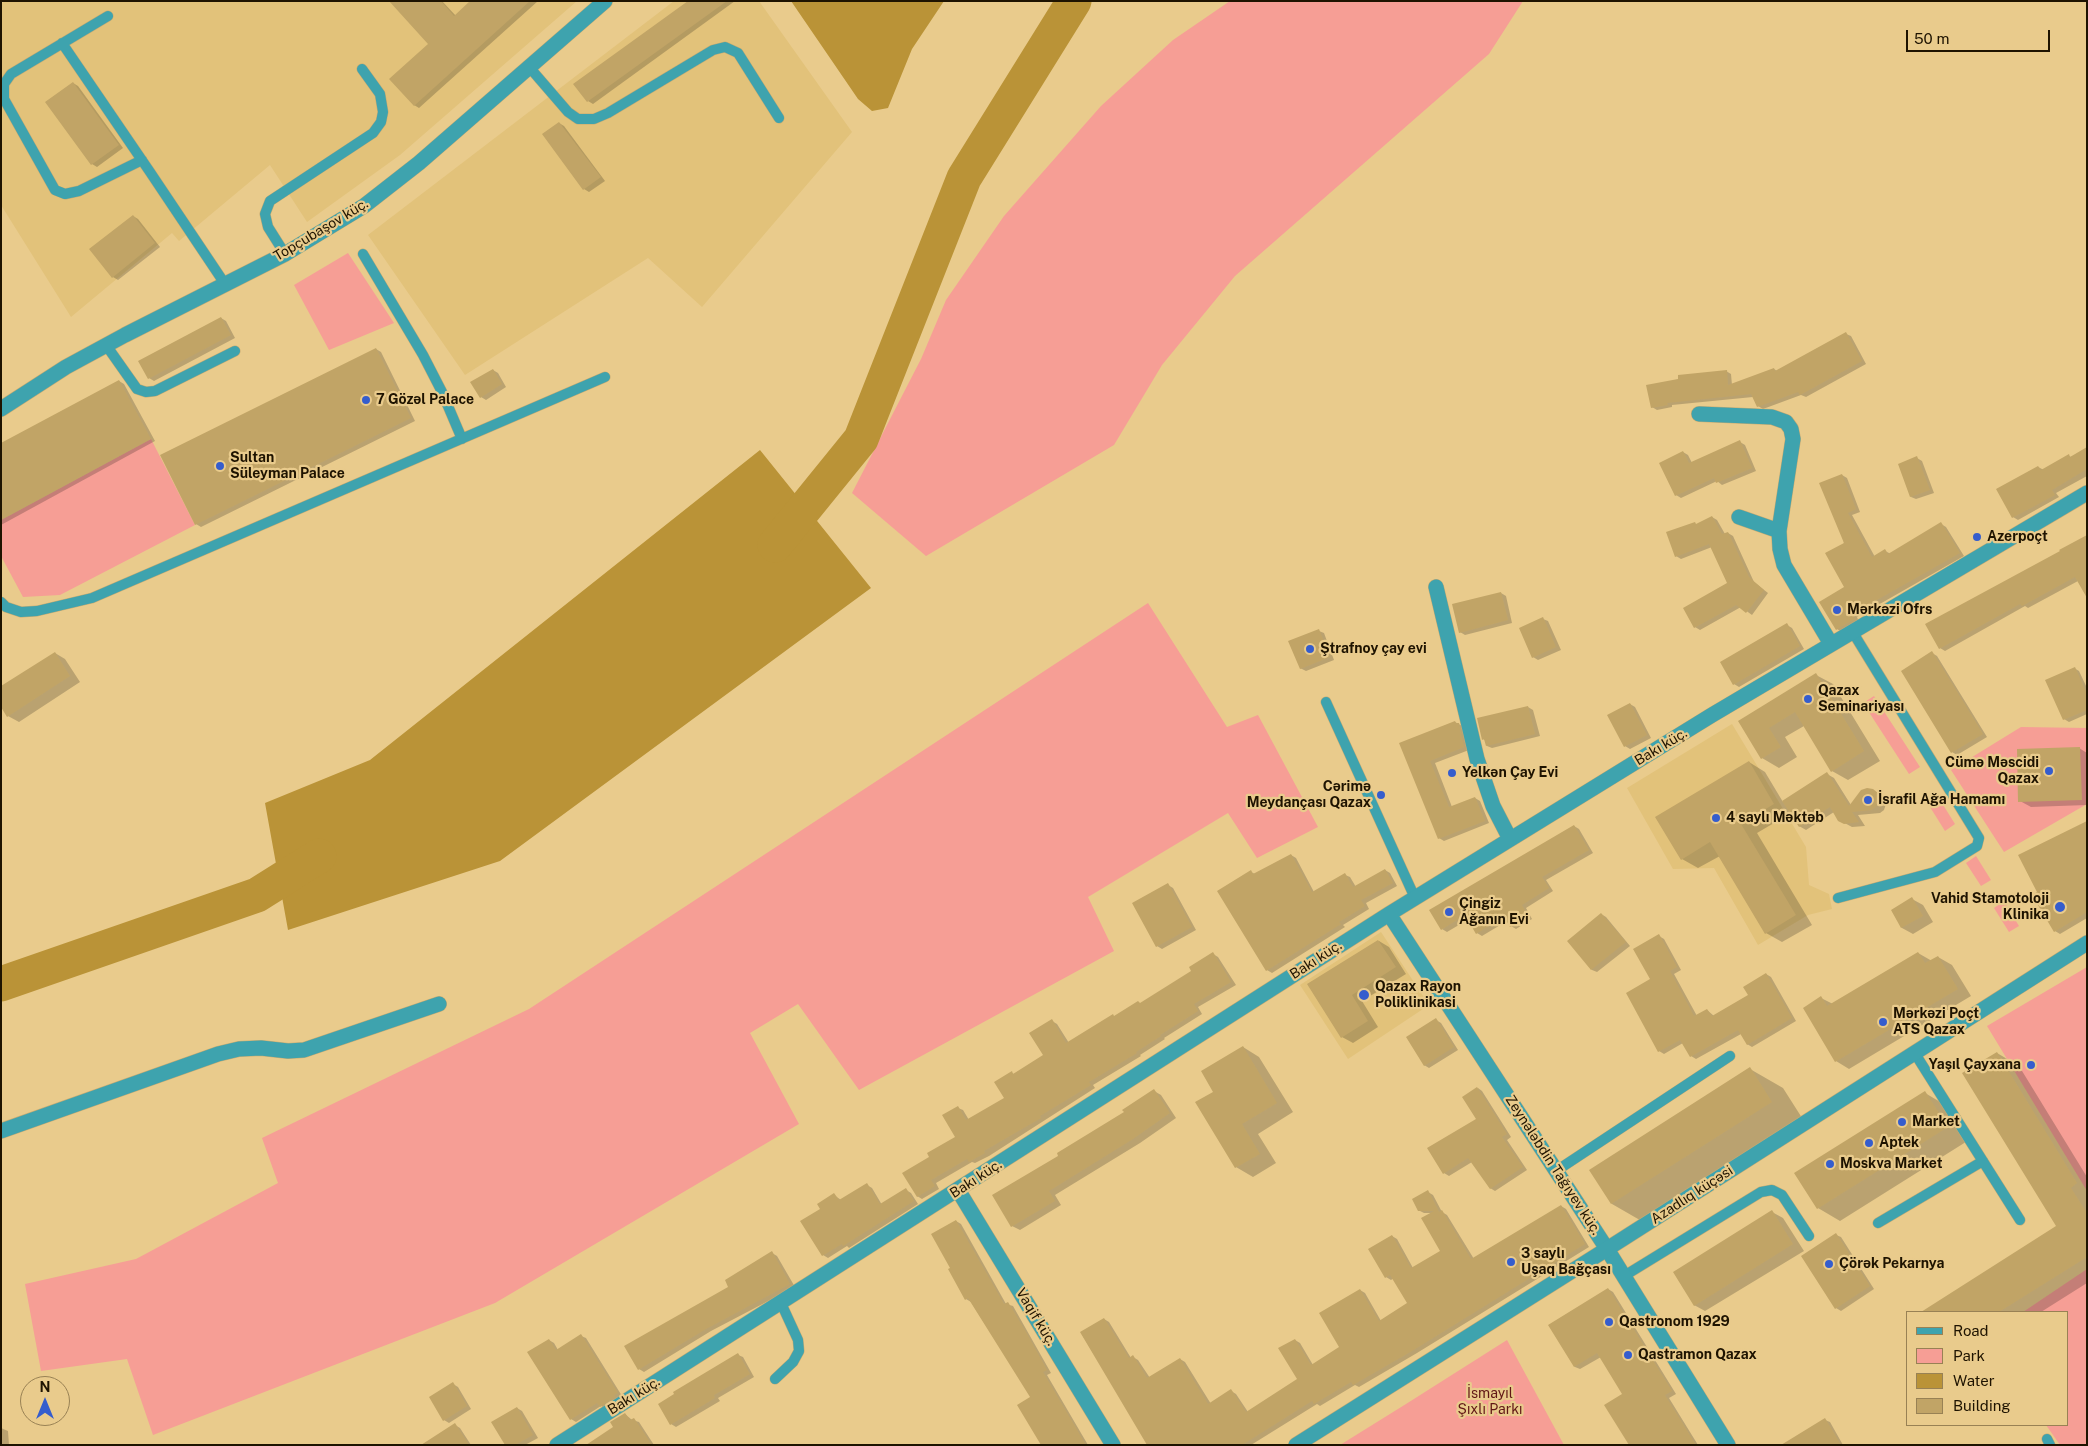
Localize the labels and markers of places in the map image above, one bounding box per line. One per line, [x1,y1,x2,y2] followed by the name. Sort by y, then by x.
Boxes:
[376,392,474,408] place label: 7 Gözəl Palace
[360,394,372,406] marker: 7 Gözəl Palace
[230,450,345,482] place label: Sultan Süleyman Palace
[214,460,226,472] marker: Sultan Süleyman Palace
[1987,529,2048,545] place label: Azerpoçt
[1971,531,1983,543] marker: Azerpoçt
[1847,602,1932,618] place label: Mərkəzi Ofrs
[1831,604,1843,616] marker: Mərkəzi Ofrs
[1320,641,1427,657] place label: Ştrafnoy çay evi
[1304,643,1316,655] marker: Ştrafnoy çay evi
[1818,683,1904,716] place label: Qazax Seminariyası
[1802,693,1814,705] marker: Qazax Seminariyası
[1945,755,2039,788] place label: Cümə Məscidi Qazax
[1462,765,1558,781] place label: Yelkən Çay Evi
[2043,765,2055,777] marker: Cümə Məscidi Qazax
[1446,767,1458,779] marker: Yelkən Çay Evi
[1247,779,1371,812] place label: Cərimə Meydançası Qazax
[1375,789,1387,801] marker: Cərimə Meydançası Qazax
[1878,792,2005,808] place label: İsrafil Ağa Hamamı
[1862,794,1874,806] marker: İsrafil Ağa Hamamı
[1726,810,1824,826] place label: 4 saylı Məktəb
[1710,812,1722,824] marker: 4 saylı Məktəb
[1931,891,2049,924] place label: Vahid Stamotoloji Klinika
[1459,896,1529,929] place label: Çingiz Ağanın Evi
[2053,900,2067,914] marker: Vahid Stamotoloji Klinika
[1443,906,1455,918] marker: Çingiz Ağanın Evi
[1375,979,1461,1012] place label: Qazax Rayon Poliklinikasi
[1357,988,1371,1002] marker: Qazax Rayon Poliklinikasi
[1893,1006,1979,1038] place label: Mərkəzi Poçt ATS Qazax
[1877,1016,1889,1028] marker: Mərkəzi Poçt ATS Qazax
[1929,1057,2021,1073] place label: Yaşıl Çayxana
[2025,1059,2037,1071] marker: Yaşıl Çayxana
[1912,1114,1960,1130] place label: Market
[1896,1116,1908,1128] marker: Market
[1879,1135,1919,1151] place label: Aptek
[1863,1137,1875,1149] marker: Aptek
[1840,1156,1942,1172] place label: Moskva Market
[1824,1158,1836,1170] marker: Moskva Market
[1521,1246,1611,1278] place label: 3 saylı Uşaq Bağçası
[1505,1256,1517,1268] marker: 3 saylı Uşaq Bağçası
[1839,1256,1944,1272] place label: Çörək Pekarnya
[1823,1258,1835,1270] marker: Çörək Pekarnya
[1619,1314,1730,1330] place label: Qastronom 1929
[1603,1316,1615,1328] marker: Qastronom 1929
[1638,1347,1757,1363] place label: Qastramon Qazax
[1622,1349,1634,1361] marker: Qastramon Qazax

